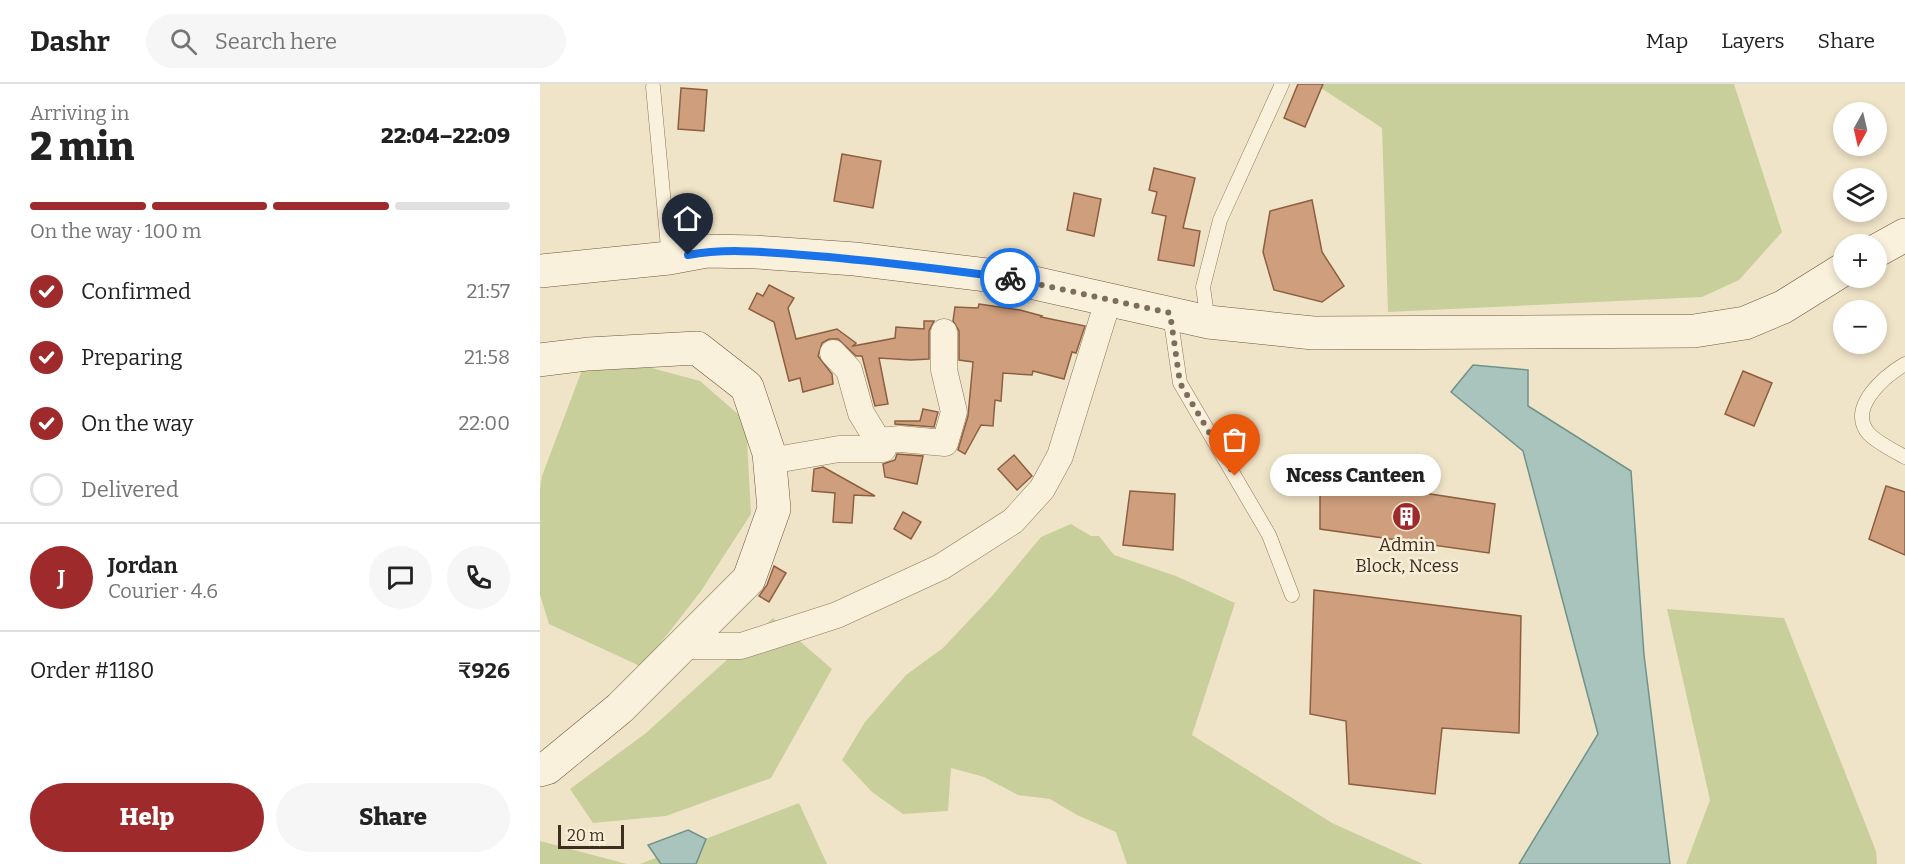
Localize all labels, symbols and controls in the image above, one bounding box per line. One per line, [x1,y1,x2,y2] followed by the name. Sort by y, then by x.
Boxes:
[146,14,566,68] search box
[30,25,110,58] text: Dashr
[167,25,200,58] icon: search
[215,28,337,55] text: Search here
[1646,28,1688,54] text: Map
[1721,28,1785,54] text: Layers
[1818,28,1875,54] text: Share
[30,101,129,125] text: Arriving in
[1833,102,1887,156] north arrow
[1833,102,1887,354] map controls
[381,122,510,149] text: 22:04–22:09
[30,124,134,170] text: 2 min
[1833,168,1887,222] button: layers
[662,193,713,255] pin
[671,202,704,235] icon: home
[30,219,201,243] text: On the way · 100 m
[1833,234,1887,288] button: +
[980,248,1040,308] courier
[994,262,1027,295] icon: bike
[30,275,63,308] icon: check
[81,278,191,305] text: Confirmed
[466,279,510,303] text: 21:57
[1833,300,1887,354] button: −
[30,341,63,374] icon: check
[81,344,183,371] text: Preparing
[464,345,510,369] text: 21:58
[30,407,63,440] icon: check
[81,410,193,437] text: On the way
[458,411,510,435] text: 22:00
[1209,414,1260,476] pin
[1218,423,1251,456] icon: bag
[1271,455,1442,497] callout: Ncess Canteen
[1286,463,1425,487] text: Ncess Canteen
[81,476,179,503] text: Delivered
[1391,500,1423,532] building icon: Admin Block, Ncess
[1355,534,1459,577] place label: Admin Block, Ncess
[369,546,432,609] button: chat
[447,546,510,609] button: phone
[108,552,178,579] text: Jordan
[58,564,65,591] text: J
[108,579,218,603] text: Courier · 4.6
[30,657,154,684] text: Order #1180
[458,657,510,684] text: ₹926
[30,783,264,852] button: Help
[276,783,510,852] button: Share
[558,822,624,850] scale bar
[567,826,604,845] text: 20 m

